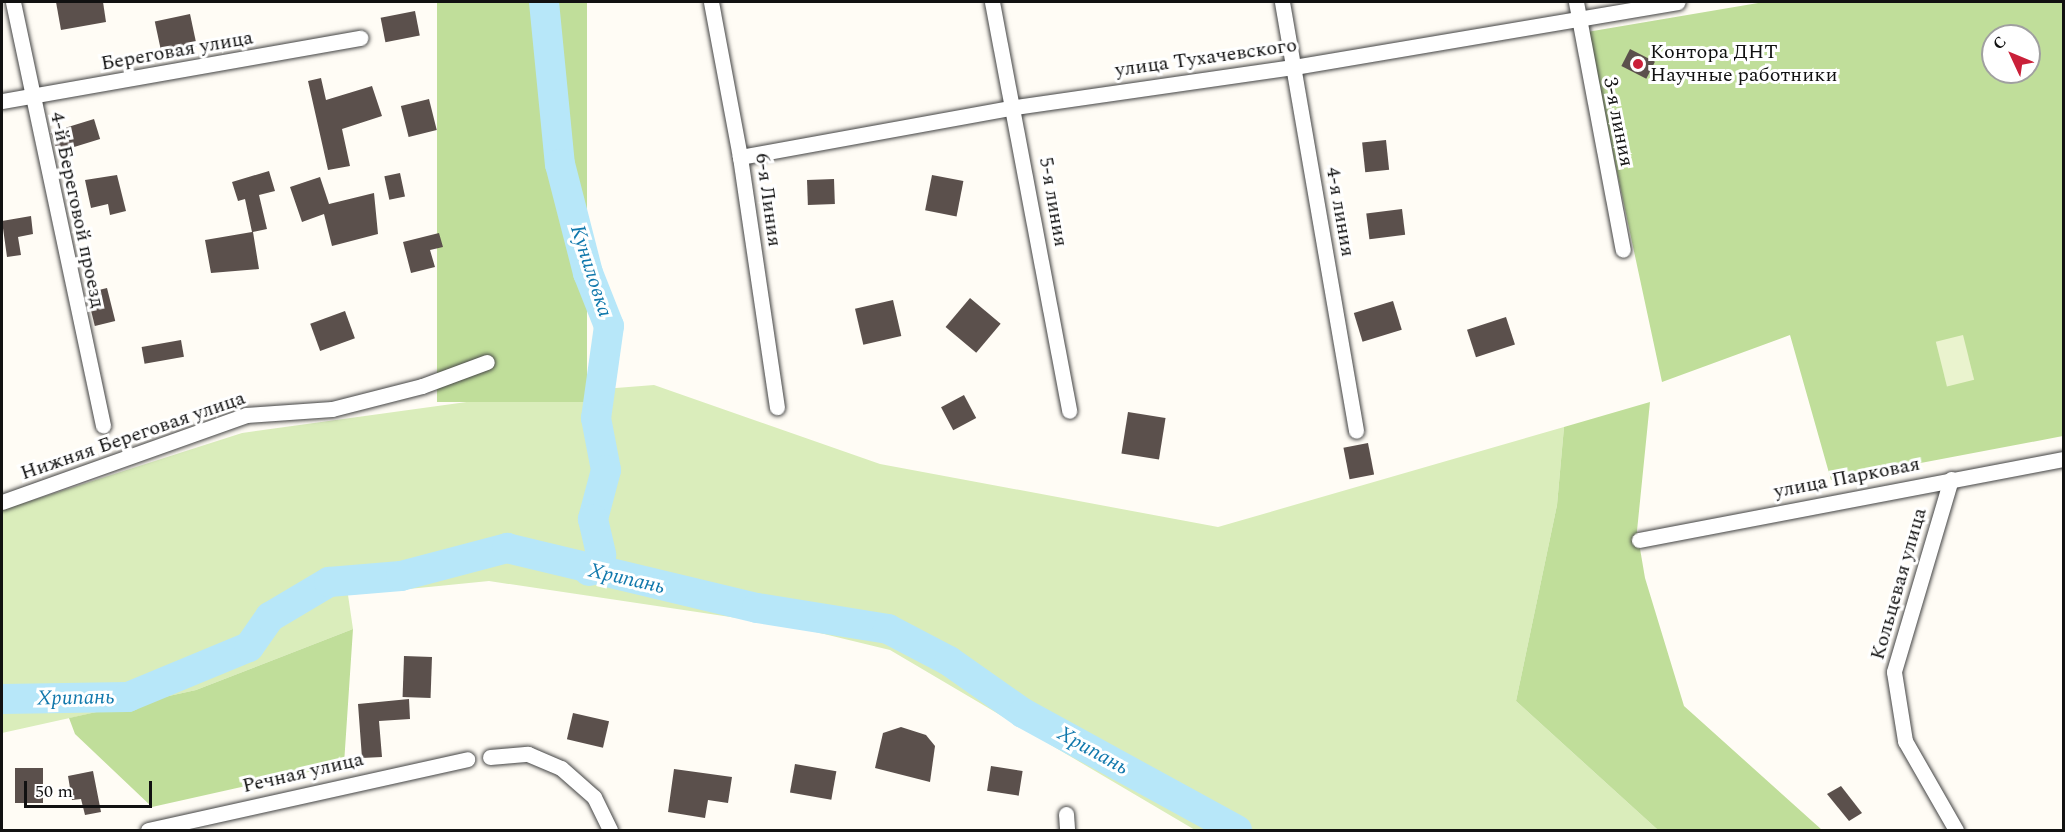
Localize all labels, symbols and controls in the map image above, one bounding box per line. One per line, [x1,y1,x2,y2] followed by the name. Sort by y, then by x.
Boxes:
[1981,24,2041,84] north arrow
[99,26,255,76] street label: Береговая улица
[1987,30,2012,55] text: С
[1114,33,1298,83] street label: улица Тухачевского
[1650,40,1837,87] place label: Контора ДНТ Научные работники
[1631,57,1645,71] marker: Контора ДНТ Научные работники
[1598,75,1638,169] street label: 3-я линия
[44,110,110,310] street label: 4-й Береговой проезд
[750,152,786,248] street label: 6-я Линия
[1033,155,1073,249] street label: 5-я линия
[1320,165,1360,259] street label: 4-я линия
[564,222,618,320] water label: Куниловка
[17,386,249,486] street label: Нижняя Береговая улица
[1772,452,1922,504] street label: улица Парковая
[1866,505,1932,663] street label: Кольцевая улица
[586,558,668,600] water label: Хрипань
[37,685,115,711] water label: Хрипань
[1053,721,1133,781] water label: Хрипань
[240,747,366,799] street label: Речная улица
[27,769,154,807] scale bar
[35,778,73,805] text: 50 m

